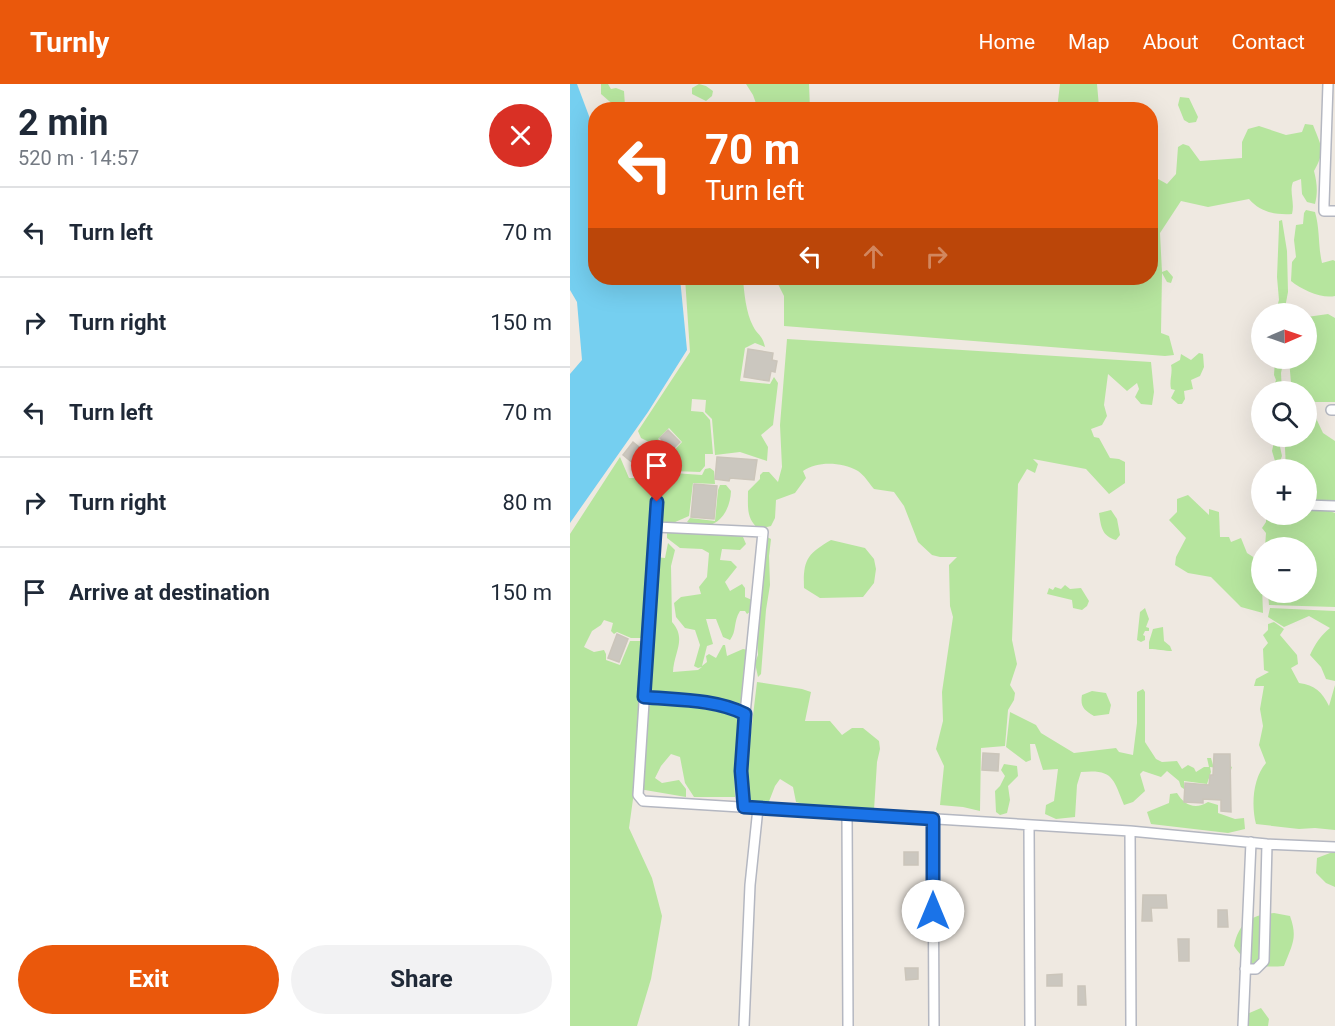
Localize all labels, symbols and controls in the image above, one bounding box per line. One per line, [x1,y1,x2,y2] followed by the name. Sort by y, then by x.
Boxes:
[30,26,109,59] text: Turnly
[979,30,1035,54] text: Home
[1068,30,1110,54] text: Map
[1143,30,1199,54] text: About
[1232,30,1305,54] text: Contact
[18,102,109,144] text: 2 min
[489,104,552,167] button: close
[705,125,800,174] text: 70 m
[606,126,684,204] icon: left
[18,146,139,170] text: 520 m · 14:57
[705,175,805,207] text: Turn left
[18,216,51,249] icon: left
[69,220,153,245] text: Turn left
[503,220,552,245] text: 70 m
[794,240,827,273] icon: left
[857,240,890,273] icon: ahead
[920,240,953,273] icon: right
[1251,303,1317,369] north arrow
[1251,303,1317,603] map controls
[18,306,51,339] icon: right
[69,310,166,335] text: Turn right
[490,310,552,335] text: 150 m
[1251,381,1317,447] button: search
[18,396,51,429] icon: left
[69,400,153,425] text: Turn left
[503,400,552,425] text: 70 m
[631,440,682,502] pin
[640,449,673,482] icon: arrive
[1251,459,1317,525] button: +
[18,486,51,519] icon: right
[69,490,166,515] text: Turn right
[503,490,552,515] text: 80 m
[1251,537,1317,603] button: −
[18,576,51,609] icon: arrive
[69,580,270,605] text: Arrive at destination
[490,580,552,605] text: 150 m
[901,879,965,943] position arrow
[18,945,279,1014] button: Exit
[291,945,552,1014] button: Share

